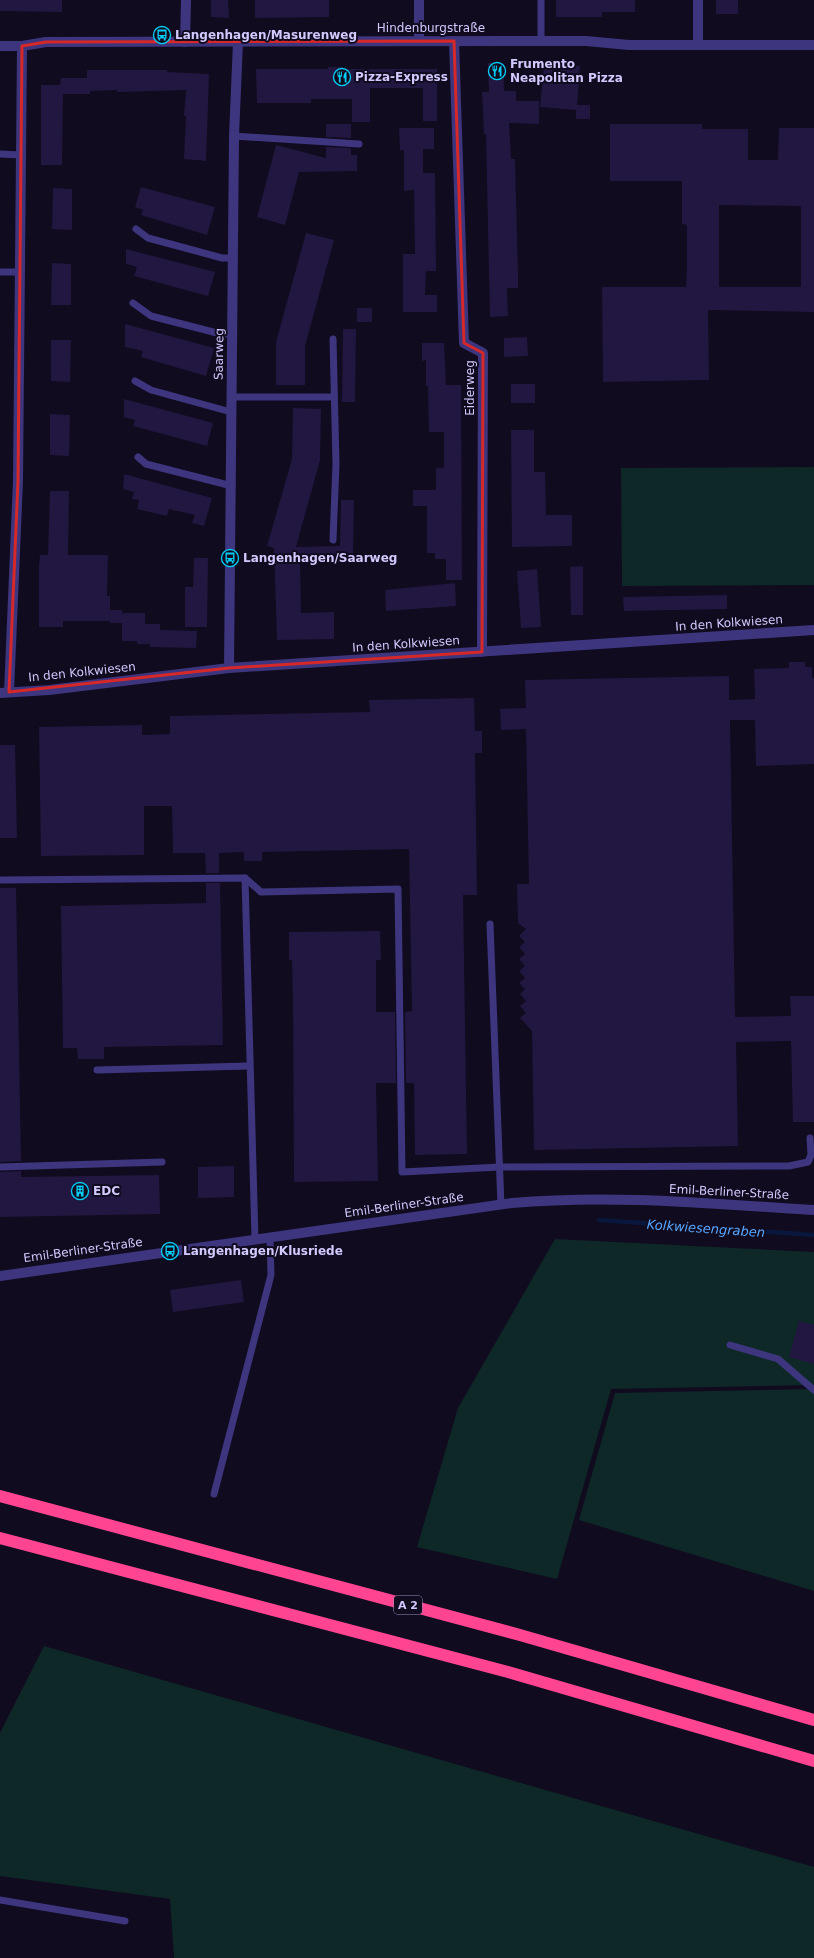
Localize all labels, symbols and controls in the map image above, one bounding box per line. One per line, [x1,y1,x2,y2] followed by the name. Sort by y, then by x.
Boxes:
[377,21,485,35] street label: Hindenburgstraße
[152,25,172,45] bus stop icon: Langenhagen/Masurenweg
[175,28,357,42] place label: Langenhagen/Masurenweg
[510,57,623,85] place label: Frumento Neapolitan Pizza
[487,61,507,81] restaurant icon: Frumento Neapolitan Pizza
[332,67,352,87] restaurant icon: Pizza-Express
[355,70,448,84] place label: Pizza-Express
[212,328,226,380] street label: Saarweg
[463,360,477,416] street label: Eiderweg
[220,548,240,568] bus stop icon: Langenhagen/Saarweg
[243,551,397,565] place label: Langenhagen/Saarweg
[675,612,783,634] street label: In den Kolkwiesen
[352,633,460,655] street label: In den Kolkwiesen
[28,659,136,685] street label: In den Kolkwiesen
[70,1181,90,1201] building icon: EDC
[669,1182,789,1202] street label: Emil-Berliner-Straße
[93,1184,120,1198] place label: EDC
[344,1190,464,1220] street label: Emil-Berliner-Straße
[646,1217,766,1240] water label: Kolkwiesengraben
[23,1235,143,1265] street label: Emil-Berliner-Straße
[160,1241,180,1261] bus stop icon: Langenhagen/Klusriede
[183,1244,343,1258] place label: Langenhagen/Klusriede
[394,1596,422,1614] road number: A 2

